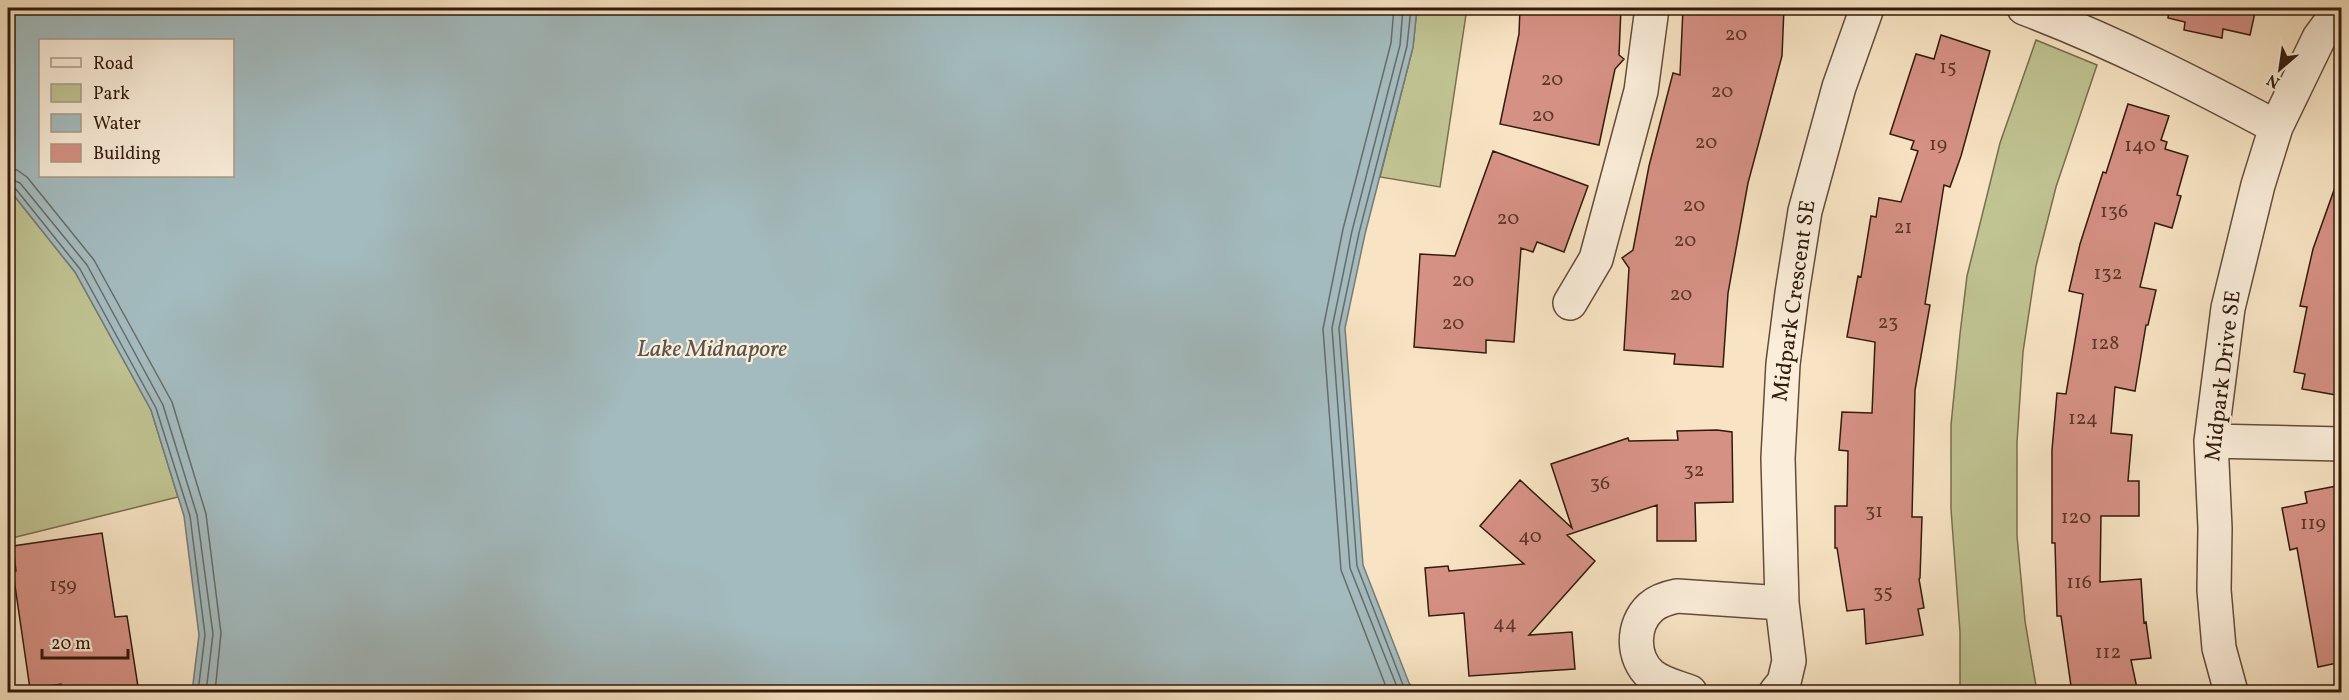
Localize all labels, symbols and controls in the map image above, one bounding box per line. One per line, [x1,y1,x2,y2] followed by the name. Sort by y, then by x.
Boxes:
[1725,21,1747,49] house number: 20
[39,39,234,177] legend
[2250,39,2310,99] north arrow
[93,52,134,77] text: Road
[1939,54,1957,82] house number: 15
[1541,66,1563,94] house number: 20
[2263,68,2284,93] text: N
[1711,78,1733,106] house number: 20
[93,82,130,107] text: Park
[1532,102,1554,130] house number: 20
[93,112,141,137] text: Water
[1695,129,1717,157] house number: 20
[1929,131,1947,159] house number: 19
[2124,132,2156,160] house number: 140
[93,142,161,167] text: Building
[1683,192,1705,220] house number: 20
[1766,198,1824,404] street label: Midpark Crescent SE
[2100,198,2128,226] house number: 136
[1497,205,1519,233] house number: 20
[1894,214,1912,242] house number: 21
[1674,227,1696,255] house number: 20
[2094,260,2122,288] house number: 132
[1452,267,1474,295] house number: 20
[1670,281,1692,309] house number: 20
[2198,289,2250,463] street label: Midpark Drive SE
[1878,309,1898,337] house number: 23
[1442,310,1464,338] house number: 20
[2091,330,2119,358] house number: 128
[637,333,787,367] water label: Lake Midnapore
[2068,405,2098,433] house number: 124
[1684,457,1705,485] house number: 32
[1590,470,1610,498] house number: 36
[1865,498,1883,526] house number: 31
[2061,504,2091,532] house number: 120
[2300,510,2326,538] house number: 119
[1518,523,1542,551] house number: 40
[2066,569,2092,597] house number: 116
[49,572,77,600] house number: 159
[1873,579,1893,607] house number: 35
[1493,610,1517,638] house number: 44
[42,622,128,660] scale bar
[51,632,91,657] text: 20 m
[2095,639,2121,667] house number: 112

